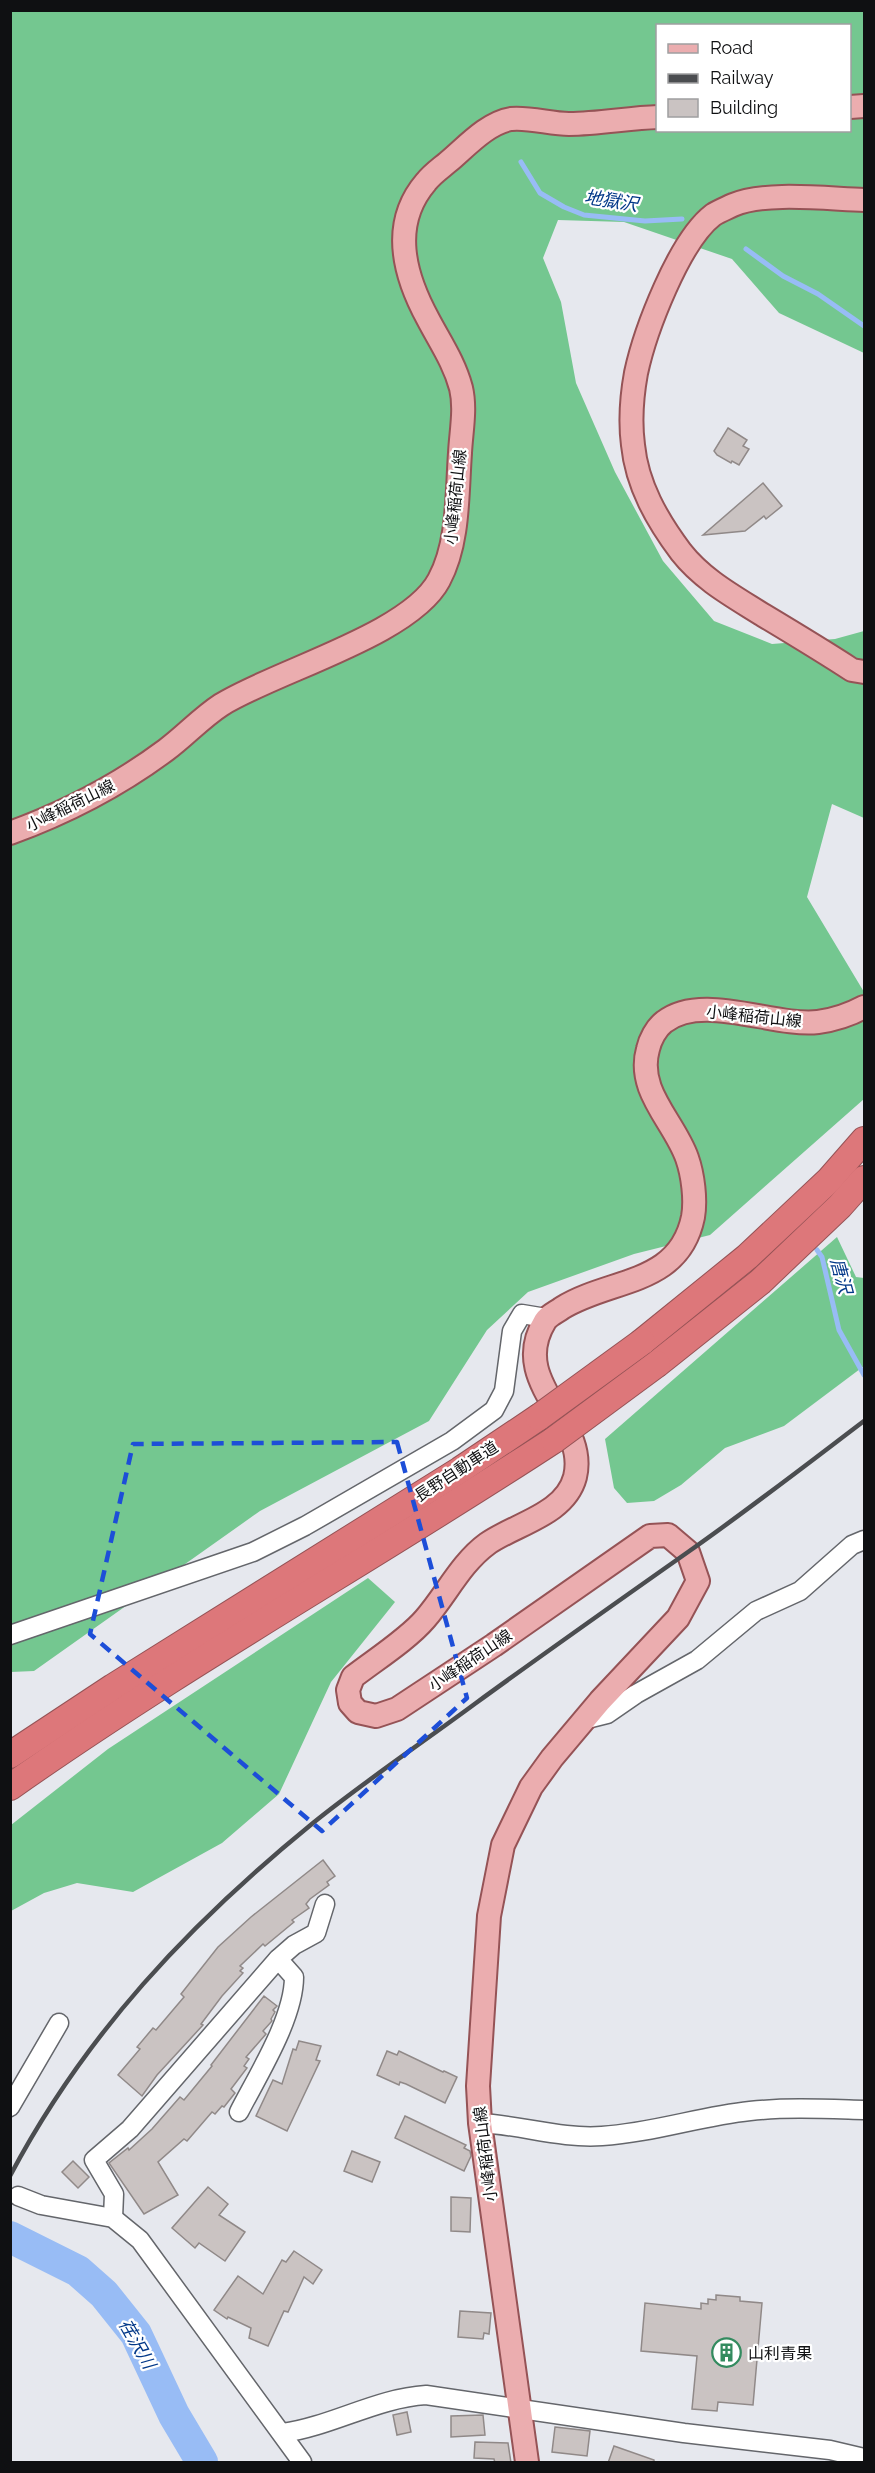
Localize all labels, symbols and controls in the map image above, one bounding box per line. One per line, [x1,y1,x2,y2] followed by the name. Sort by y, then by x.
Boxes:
[656,24,851,132] legend
[710,37,753,58] text: Road
[710,67,774,88] text: Railway
[710,97,778,118] text: Building
[583,186,641,215] water label: 地獄沢
[441,448,470,546] street label: 小峰稲荷山線
[23,776,118,835] street label: 小峰稲荷山線
[705,1002,803,1031] street label: 小峰稲荷山線
[827,1256,857,1298] water label: 唐沢
[411,1437,502,1506] street label: 長野自動車道
[425,1626,515,1695] street label: 小峰稲荷山線
[470,2105,501,2203] street label: 小峰稲荷山線
[115,2315,161,2374] water label: 荏沢川
[711,2337,743,2369] building icon: 山利青果
[748,2344,812,2363] place label: 山利青果

